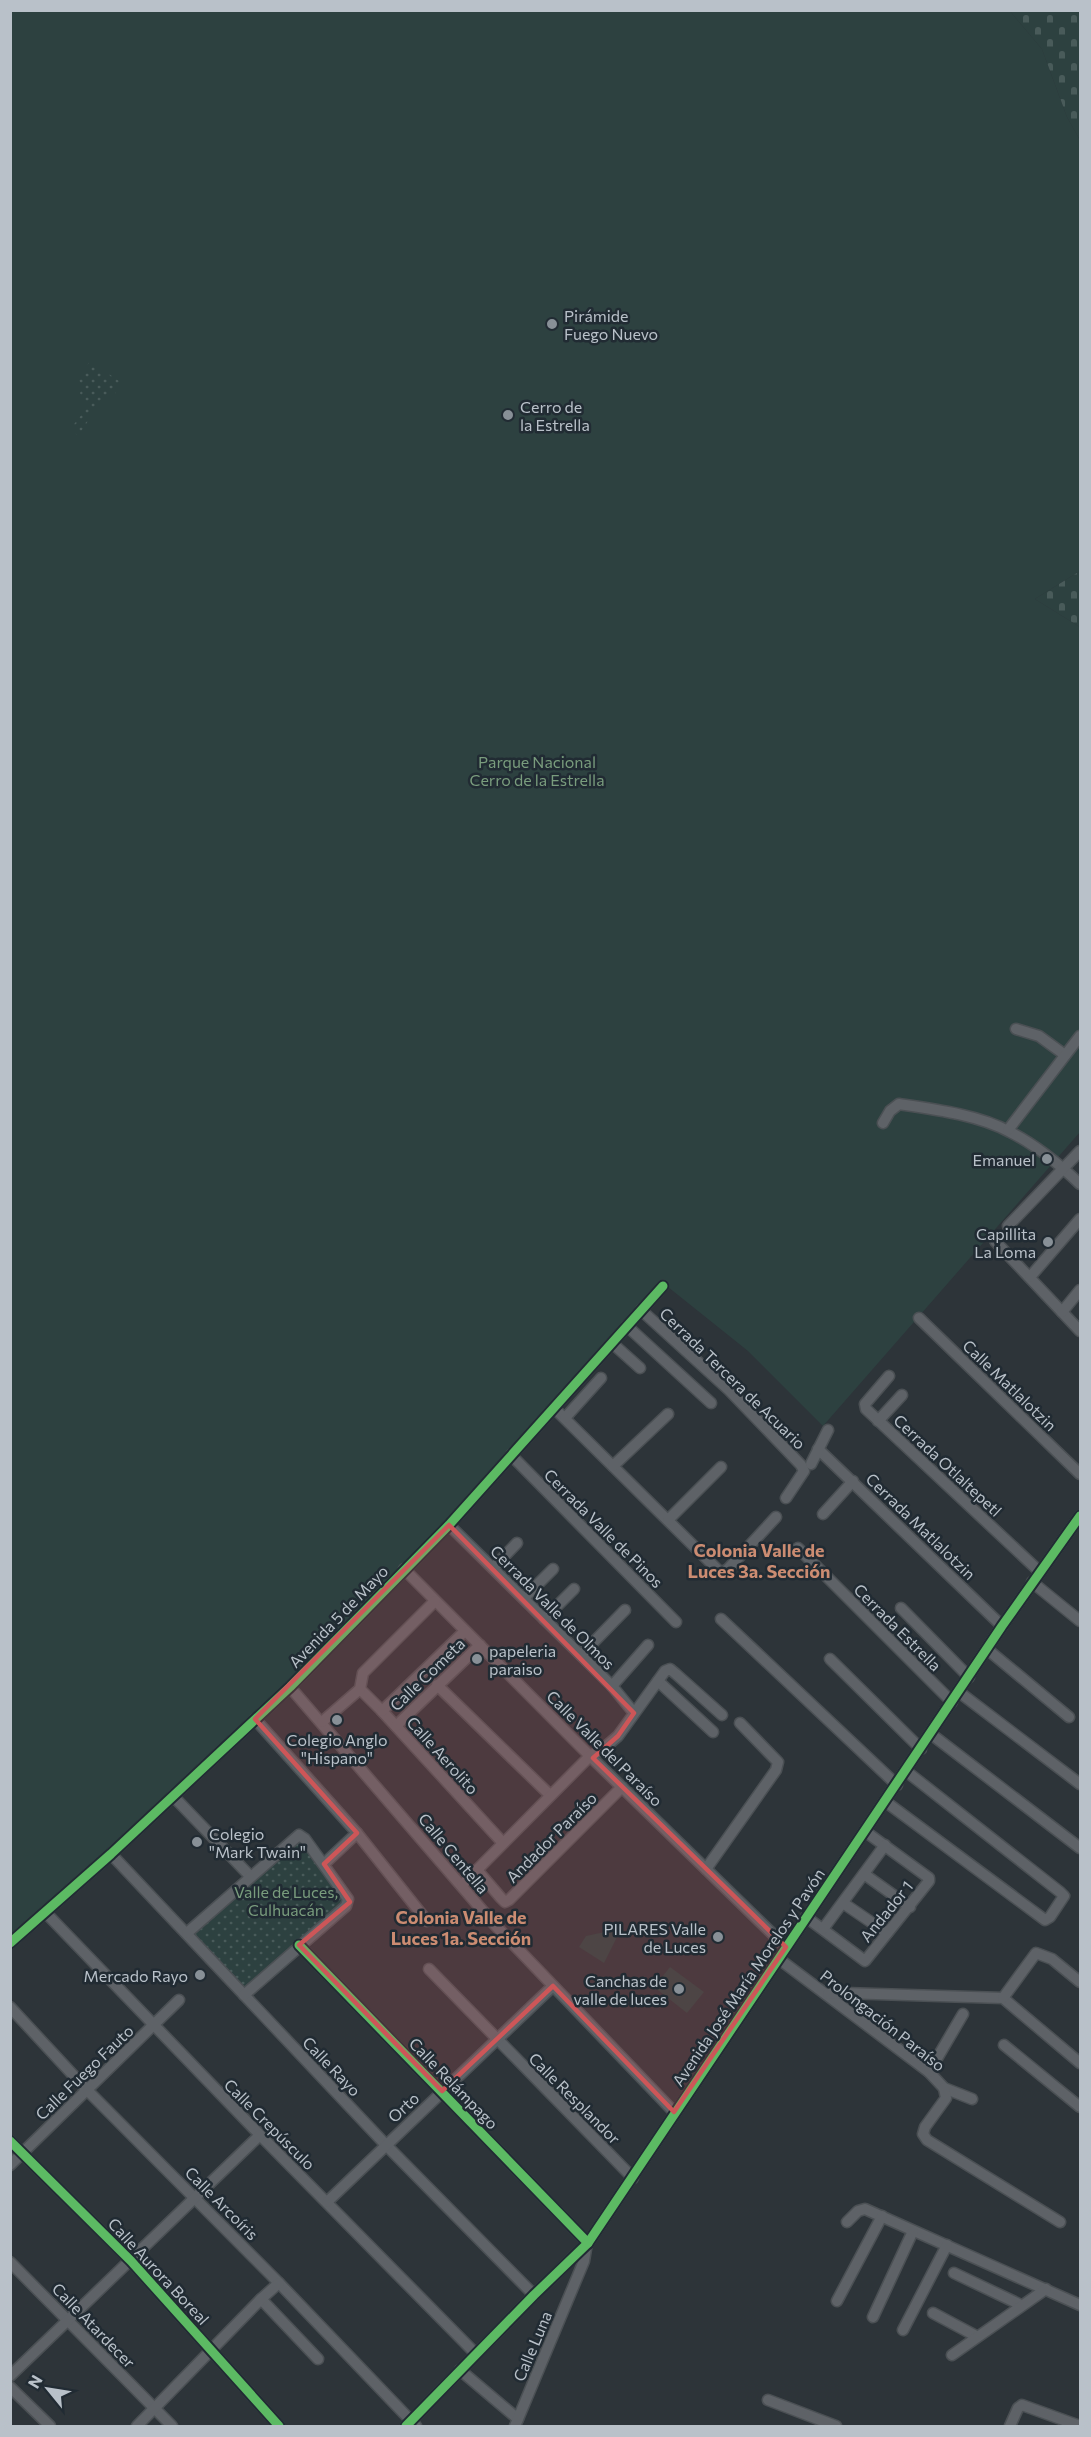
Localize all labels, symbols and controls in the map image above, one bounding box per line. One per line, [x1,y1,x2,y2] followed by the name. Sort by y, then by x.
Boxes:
[564,306,658,343] place label: Pirámide Fuego Nuevo
[545,317,559,331] marker: Pirámide Fuego Nuevo
[520,397,590,434] place label: Cerro de la Estrella
[501,408,515,422] marker: Cerro de la Estrella
[469,752,605,789] park label: Parque Nacional Cerro de la Estrella
[973,1150,1035,1169] place label: Emanuel
[1040,1152,1054,1166] marker: Emanuel
[974,1224,1036,1261] place label: Capillita La Loma
[1041,1235,1055,1249] marker: Capillita La Loma
[656,1303,810,1453] street label: Cerrada Tercera de Acuario
[959,1336,1061,1434] street label: Calle Matlalotzin
[890,1410,1006,1520] street label: Cerrada Otlaltepetl
[541,1465,667,1591] street label: Cerrada Valle de Pinos
[862,1469,980,1583] street label: Cerrada Matlalotzin
[688,1539,830,1582] district label: Colonia Valle de Luces 3a. Sección
[487,1541,619,1673] street label: Cerrada Valle de Olmos
[284,1561,392,1671] street label: Avenida 5 de Mayo
[850,1579,946,1675] street label: Cerrada Estrella
[386,1634,468,1714] street label: Calle Cometa
[489,1641,556,1678] place label: papeleria paraiso
[470,1652,484,1666] marker: papeleria paraiso
[543,1686,667,1810] street label: Calle Valle del Paraíso
[403,1712,483,1798] street label: Calle Aerolito
[330,1713,344,1727] marker: Colegio Anglo "Hispano"
[287,1730,387,1767] place label: Colegio Anglo "Hispano"
[502,1788,600,1886] street label: Andador Paraíso
[415,1809,493,1897] street label: Calle Centella
[209,1824,306,1861] place label: Colegio "Mark Twain"
[190,1835,204,1849] marker: Colegio "Mark Twain"
[668,1865,828,2089] street label: Avenida José María Morelos y Pavón
[856,1877,916,1945] street label: Andador 1
[234,1882,338,1919] park label: Valle de Luces, Culhuacán
[391,1906,531,1949] district label: Colonia Valle de Luces 1a. Sección
[604,1919,706,1956] place label: PILARES Valle de Luces
[711,1930,725,1944] marker: PILARES Valle de Luces
[817,1965,949,2075] street label: Prolongación Paraíso
[84,1966,188,1985] place label: Mercado Rayo
[193,1968,207,1982] marker: Mercado Rayo
[574,1971,667,2008] place label: Canchas de valle de luces
[672,1982,686,1996] marker: Canchas de valle de luces
[31,2021,137,2123] street label: Calle Fuego Fauto
[299,2032,365,2100] street label: Calle Rayo
[406,2033,502,2133] street label: Calle Relámpago
[525,2048,625,2148] street label: Calle Resplandor
[221,2075,319,2173] street label: Calle Crepúsculo
[384,2088,422,2126] street label: Orto
[182,2163,262,2243] street label: Calle Arcoíris
[105,2214,213,2328] street label: Calle Aurora Boreal
[49,2279,140,2372] street label: Calle Atardecer
[509,2308,555,2384] street label: Calle Luna
[18,2359,78,2419] north arrow
[23,2371,46,2391] text: N

